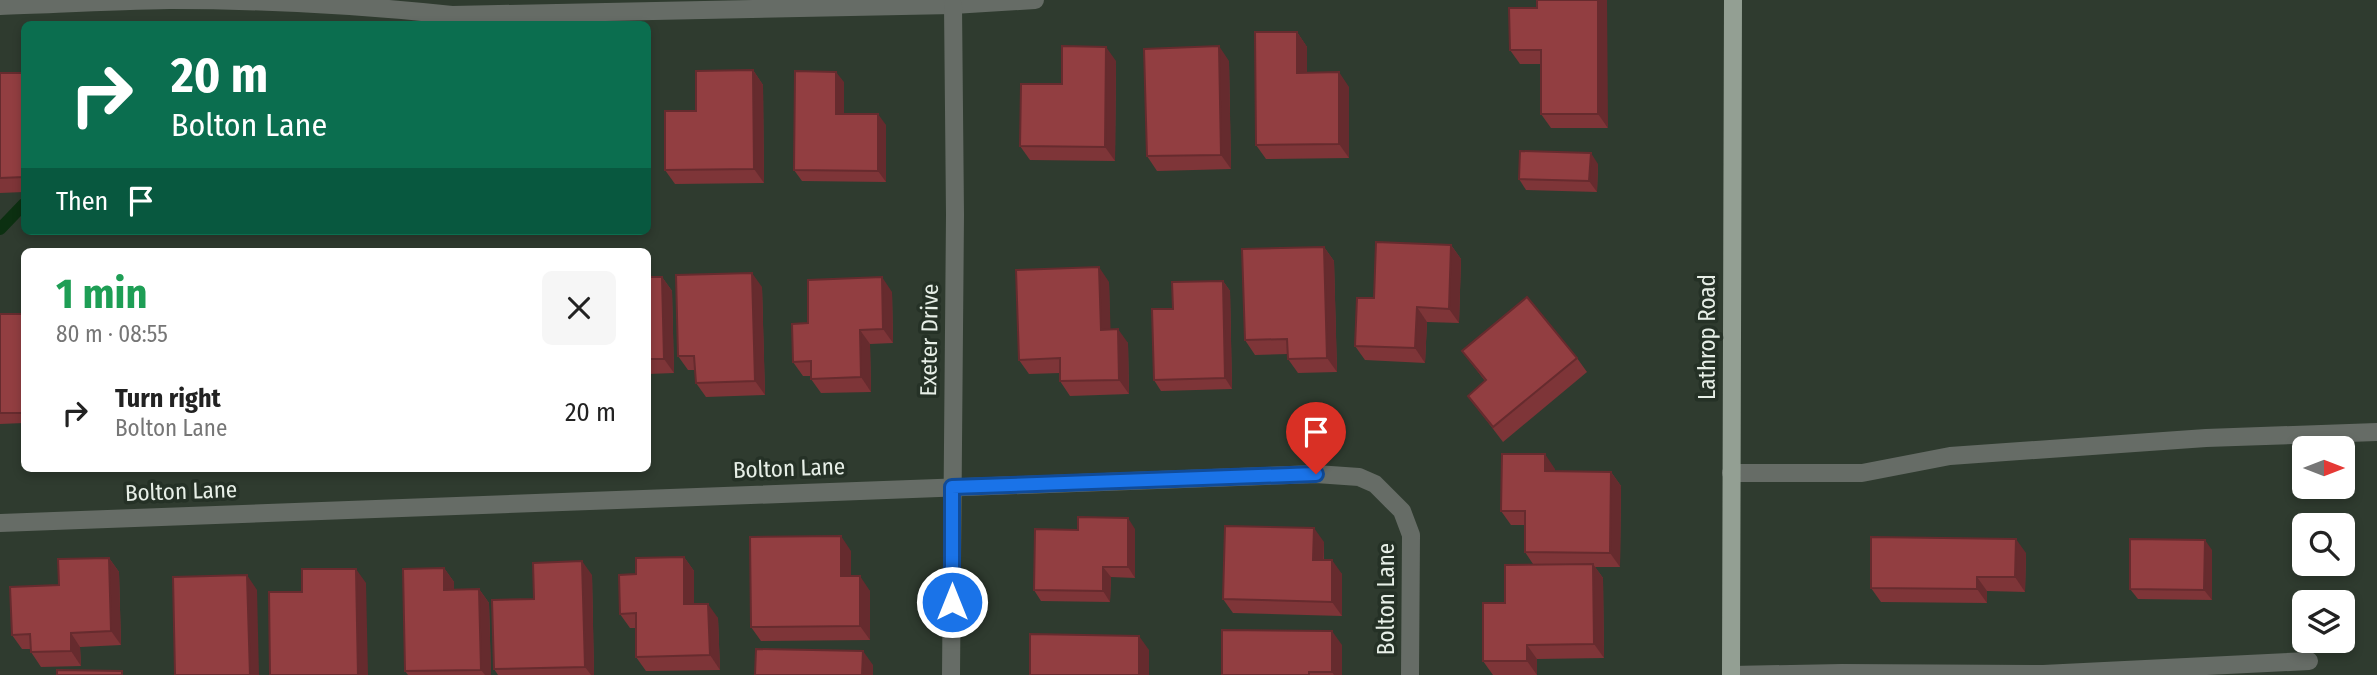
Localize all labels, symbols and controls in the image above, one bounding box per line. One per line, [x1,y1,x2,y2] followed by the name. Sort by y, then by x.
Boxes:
[171,46,268,105] text: 20 m
[56,49,147,140] icon: right
[171,106,327,144] text: Bolton Lane
[122,182,160,220] icon: arrive
[56,186,108,217] text: Then
[56,269,147,319] text: 1 min
[542,271,616,345] button: close
[1693,274,1721,400] street label: Lathrop Road
[914,283,944,397] street label: Exeter Drive
[56,320,168,348] text: 80 m · 08:55
[115,383,221,414] text: Turn right
[56,394,94,432] icon: right
[565,397,616,428] text: 20 m
[1286,402,1346,474] pin
[1297,413,1335,451] icon: arrive
[115,414,227,442] text: Bolton Lane
[2292,436,2356,499] north arrow
[2292,436,2355,653] map controls
[732,452,846,484] street label: Bolton Lane
[124,475,238,507] street label: Bolton Lane
[2292,513,2355,576] button: search
[1372,543,1400,655] street label: Bolton Lane
[915,565,989,639] position arrow
[2292,590,2355,653] button: layers

